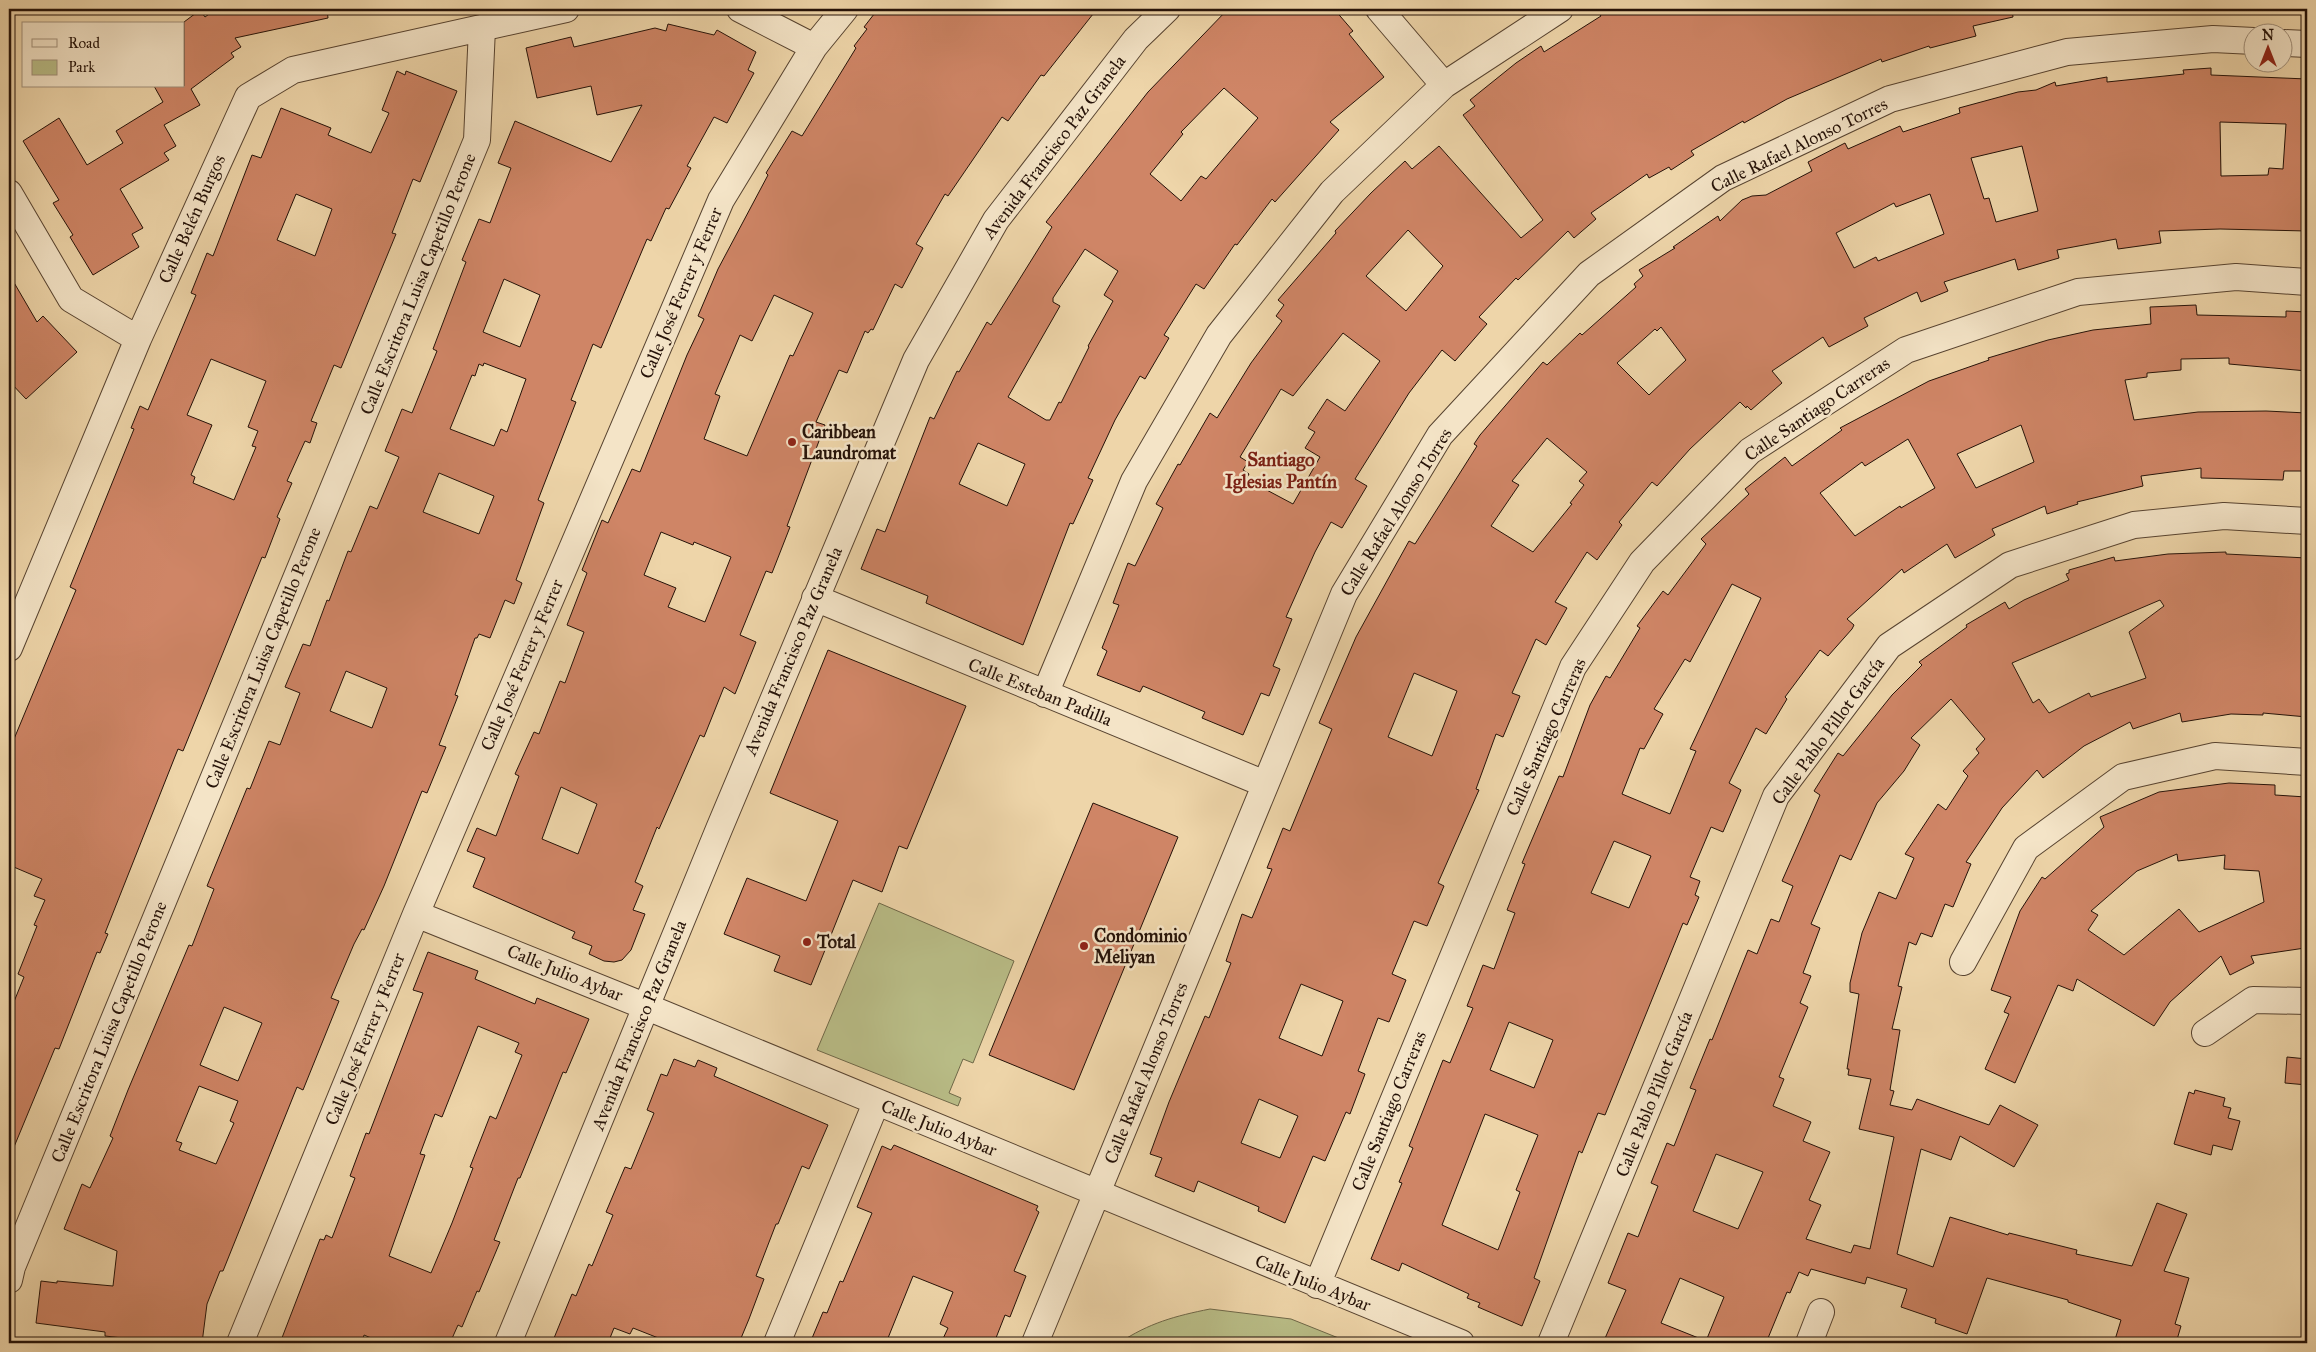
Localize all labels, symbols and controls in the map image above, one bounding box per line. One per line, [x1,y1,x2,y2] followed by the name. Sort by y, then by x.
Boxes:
[22,22,185,88] legend
[2244,22,2294,72] north arrow
[2262,27,2274,44] text: N
[68,34,100,52] text: Road
[977,50,1131,244] street label: Avenida Francisco Paz Granela
[68,58,95,76] text: Park
[1707,93,1891,197] street label: Calle Rafael Alonso Torres
[355,150,481,418] street label: Calle Escritora Luisa Capetillo Perone
[154,151,231,287] street label: Calle Belén Burgos
[635,204,728,382] street label: Calle José Ferrer y Ferrer
[1740,352,1894,467] street label: Calle Santiago Carreras
[802,421,897,464] place label: Caribbean Laundromat
[1335,424,1457,600] street label: Calle Rafael Alonso Torres
[786,436,798,448] marker: Caribbean Laundromat
[1225,448,1338,494] district label: Santiago Iglesias Pantín
[200,524,326,792] street label: Calle Escritora Luisa Capetillo Perone
[739,543,847,760] street label: Avenida Francisco Paz Granela
[476,576,569,754] street label: Calle José Ferrer y Ferrer
[965,653,1115,731] street label: Calle Esteban Padilla
[1767,653,1889,809] street label: Calle Pablo Pillot García
[1501,655,1592,820] street label: Calle Santiago Carreras
[46,898,172,1166] street label: Calle Escritora Luisa Capetillo Perone
[586,916,691,1134] street label: Avenida Francisco Paz Granela
[1094,925,1187,969] place label: Condominio Meliyan
[816,931,857,953] place label: Total
[801,936,813,948] marker: Total
[503,940,626,1007] street label: Calle Julio Aybar
[1078,940,1090,952] marker: Condominio Meliyan
[320,949,411,1129] street label: Calle José Ferrer y Ferrer
[1099,979,1193,1167] street label: Calle Rafael Alonso Torres
[1611,1007,1697,1180] street label: Calle Pablo Pillot García
[1347,1028,1432,1195] street label: Calle Santiago Carreras
[877,1095,1000,1162] street label: Calle Julio Aybar
[1251,1250,1374,1317] street label: Calle Julio Aybar

